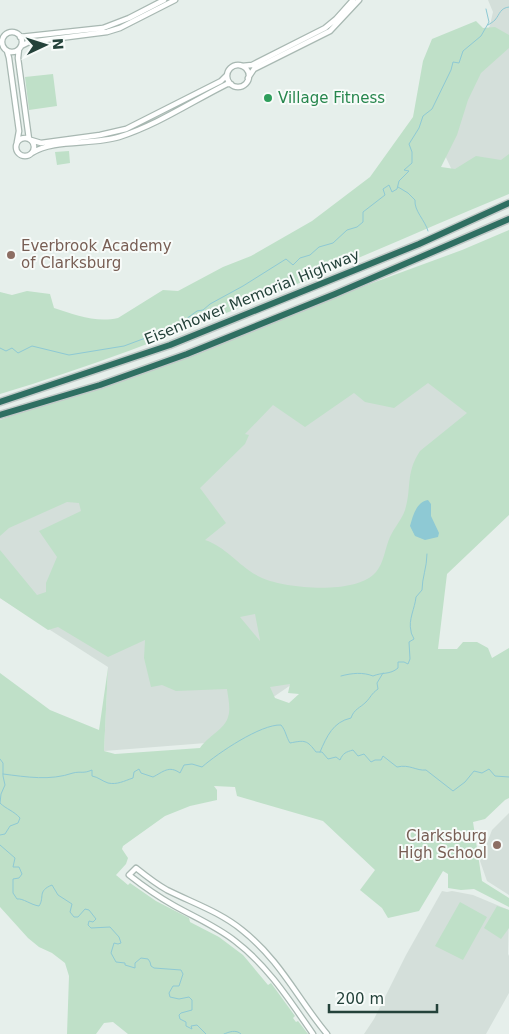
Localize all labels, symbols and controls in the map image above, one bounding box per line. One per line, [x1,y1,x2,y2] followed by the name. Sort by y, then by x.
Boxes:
[20,20,70,70] north arrow
[50,38,66,50] text: N
[278,89,385,107] place label: Village Fitness
[262,92,274,104] marker: Village Fitness
[21,237,172,272] place label: Everbrook Academy of Clarksburg
[142,245,362,349] street label: Eisenhower Memorial Highway
[5,249,17,261] marker: Everbrook Academy of Clarksburg
[398,827,487,862] place label: Clarksburg High School
[491,839,503,851] marker: Clarksburg High School
[329,982,436,1014] scale bar
[336,990,384,1008] text: 200 m

